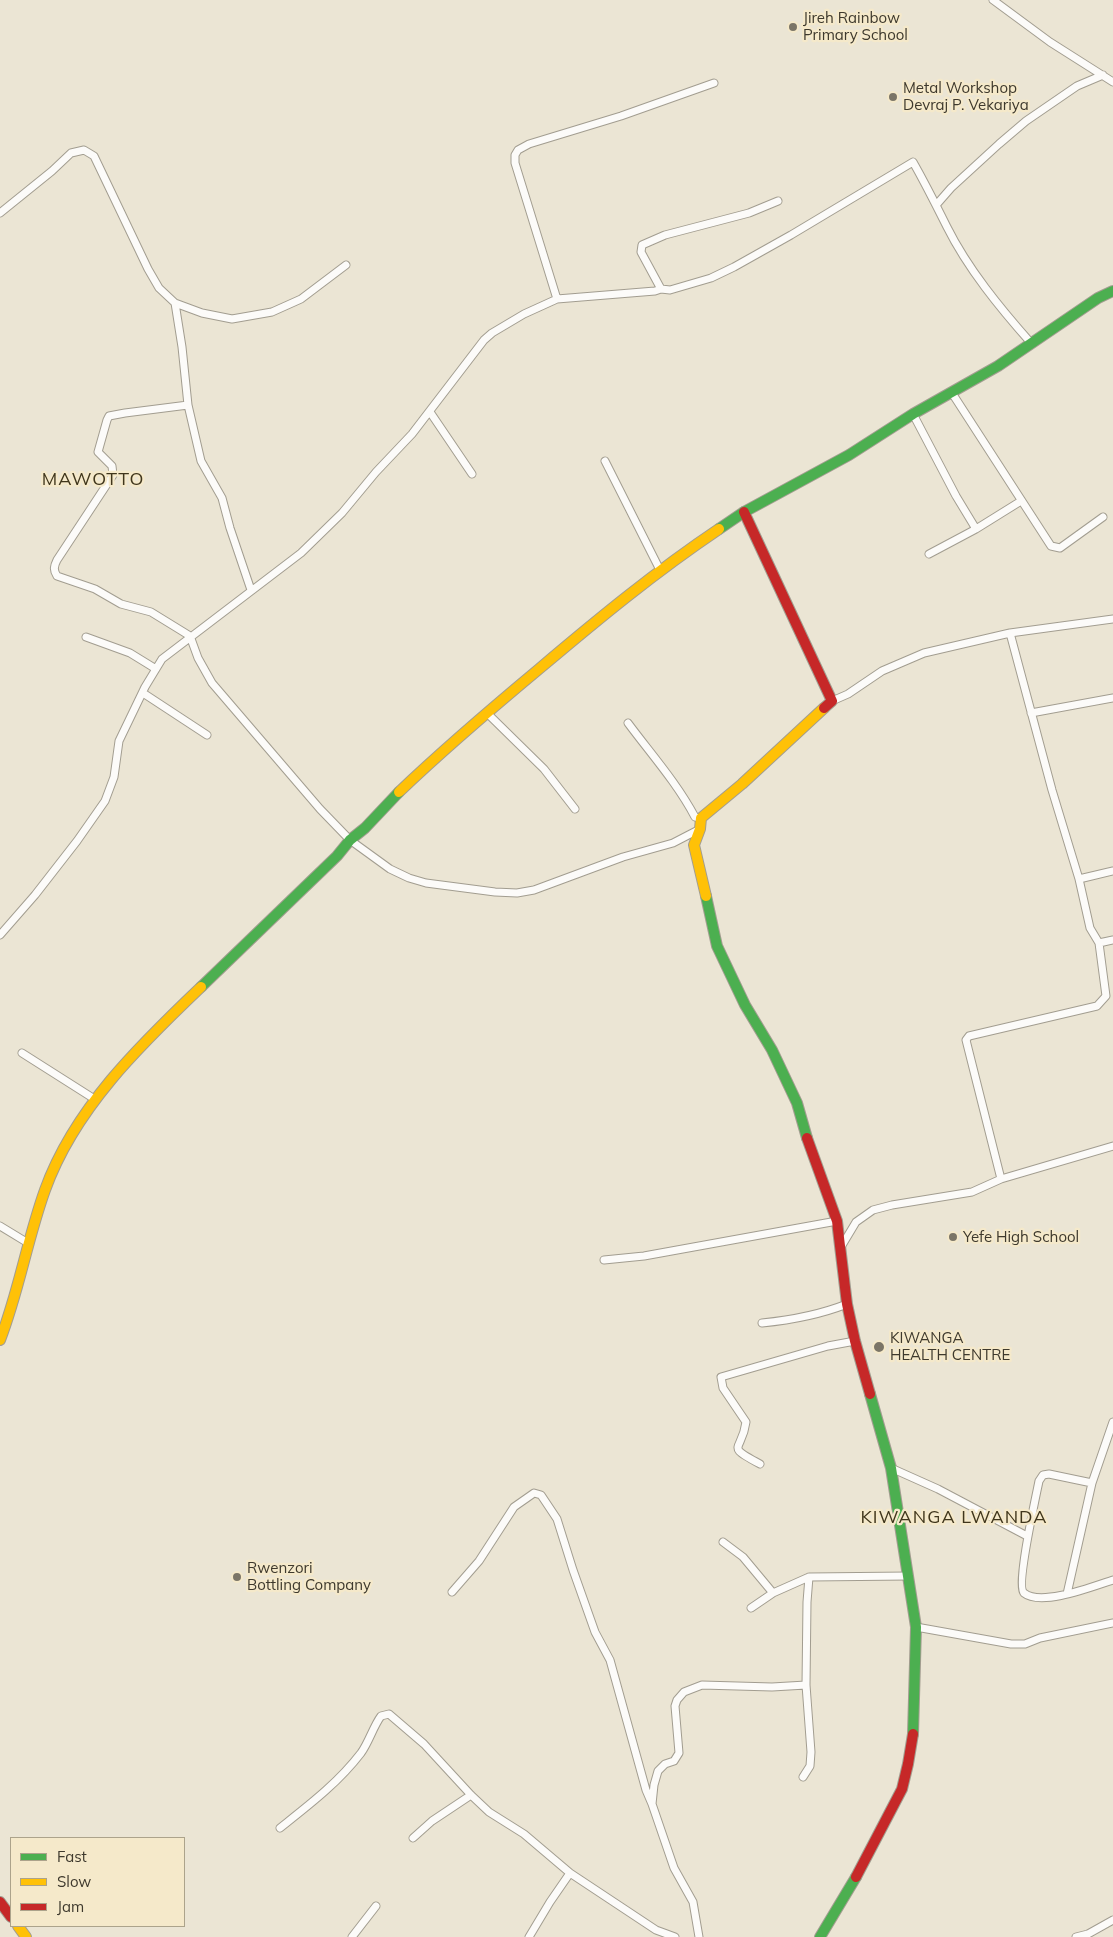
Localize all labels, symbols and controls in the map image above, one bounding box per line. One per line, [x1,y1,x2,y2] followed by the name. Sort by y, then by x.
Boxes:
[803,9,908,44] place label: Jireh Rainbow Primary School
[787,21,799,33] marker: Jireh Rainbow Primary School
[903,79,1029,114] place label: Metal Workshop Devraj P. Vekariya
[887,91,899,103] marker: Metal Workshop Devraj P. Vekariya
[41,469,145,491] district label: MAWOTTO
[963,1228,1079,1246] place label: Yefe High School
[947,1231,959,1243] marker: Yefe High School
[890,1329,1010,1364] place label: KIWANGA HEALTH CENTRE
[872,1340,886,1354] marker: KIWANGA HEALTH CENTRE
[859,1507,1049,1529] district label: KIWANGA LWANDA
[247,1559,371,1594] place label: Rwenzori Bottling Company
[231,1571,243,1583] marker: Rwenzori Bottling Company
[10,1837,185,1927] legend
[57,1847,87,1866] text: Fast
[57,1872,91,1891] text: Slow
[57,1897,84,1916] text: Jam

